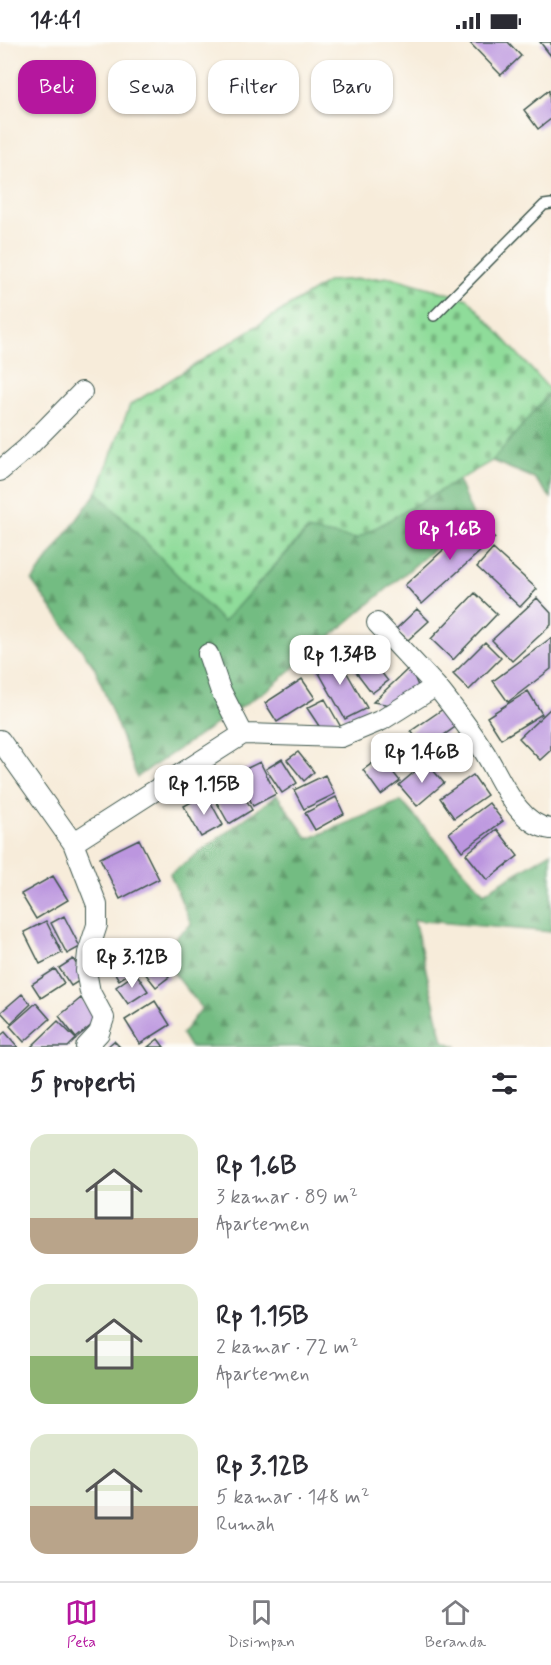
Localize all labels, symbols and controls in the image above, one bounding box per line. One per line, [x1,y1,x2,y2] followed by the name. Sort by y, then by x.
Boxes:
[30,7,81,35] text: 14:41
[18,60,96,114] chip: Beli
[108,60,196,114] chip: Sewa
[208,60,299,114] chip: Filter
[311,60,393,114] chip: Baru
[395,510,505,561] pin: Rp 1.6B
[419,516,481,543] text: Rp 1.6B
[278,635,402,686] pin: Rp 1.34B
[304,641,376,668] text: Rp 1.34B
[360,733,484,784] pin: Rp 1.46B
[385,739,459,766] text: Rp 1.46B
[142,765,266,816] pin: Rp 1.15B
[168,771,240,798] text: Rp 1.15B
[70,938,194,989] pin: Rp 3.12B
[96,944,168,971] text: Rp 3.12B
[30,1066,135,1100] text: 5 properti
[488,1067,521,1100] icon: filters
[216,1150,296,1184] text: Rp 1.6B
[78,1158,150,1230] icon: home
[216,1184,358,1211] text: 3 kamar · 89 m²
[216,1211,309,1238] text: Apartemen
[216,1300,309,1334] text: Rp 1.15B
[78,1308,150,1380] icon: home
[216,1334,358,1361] text: 2 kamar · 72 m²
[216,1361,309,1388] text: Apartemen
[216,1450,309,1484] text: Rp 3.12B
[78,1458,150,1530] icon: home
[216,1484,370,1511] text: 5 kamar · 148 m²
[216,1511,275,1538] text: Rumah
[65,1596,98,1653] tab: Peta
[228,1596,295,1653] tab: Disimpan
[425,1596,486,1653] tab: Beranda

